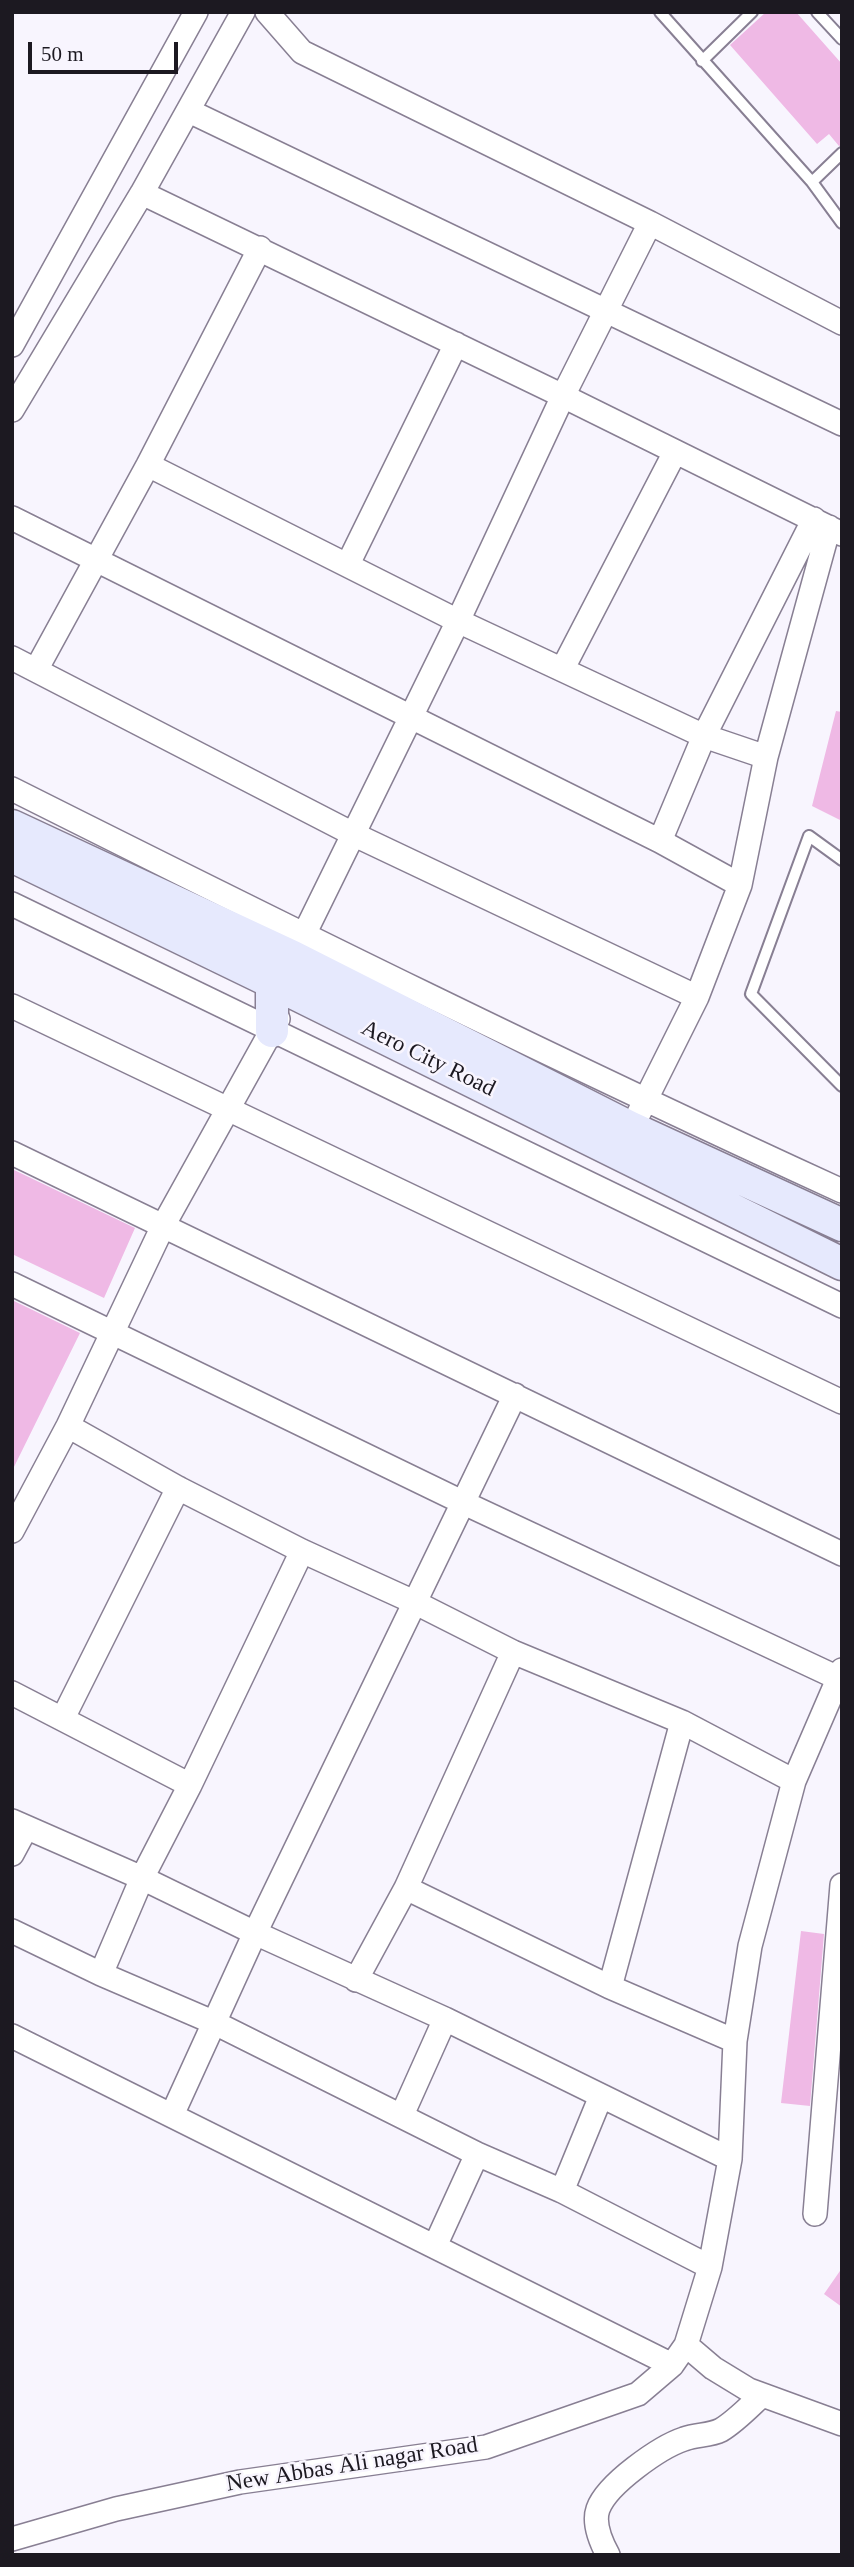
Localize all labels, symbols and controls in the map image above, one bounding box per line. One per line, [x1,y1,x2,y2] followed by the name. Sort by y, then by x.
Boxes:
[32,28,182,72] scale bar
[41,42,84,66] text: 50 m
[351,1012,505,1106] street label: Aero City Road
[209,2429,495,2501] street label: New Abbas Ali nagar Road

